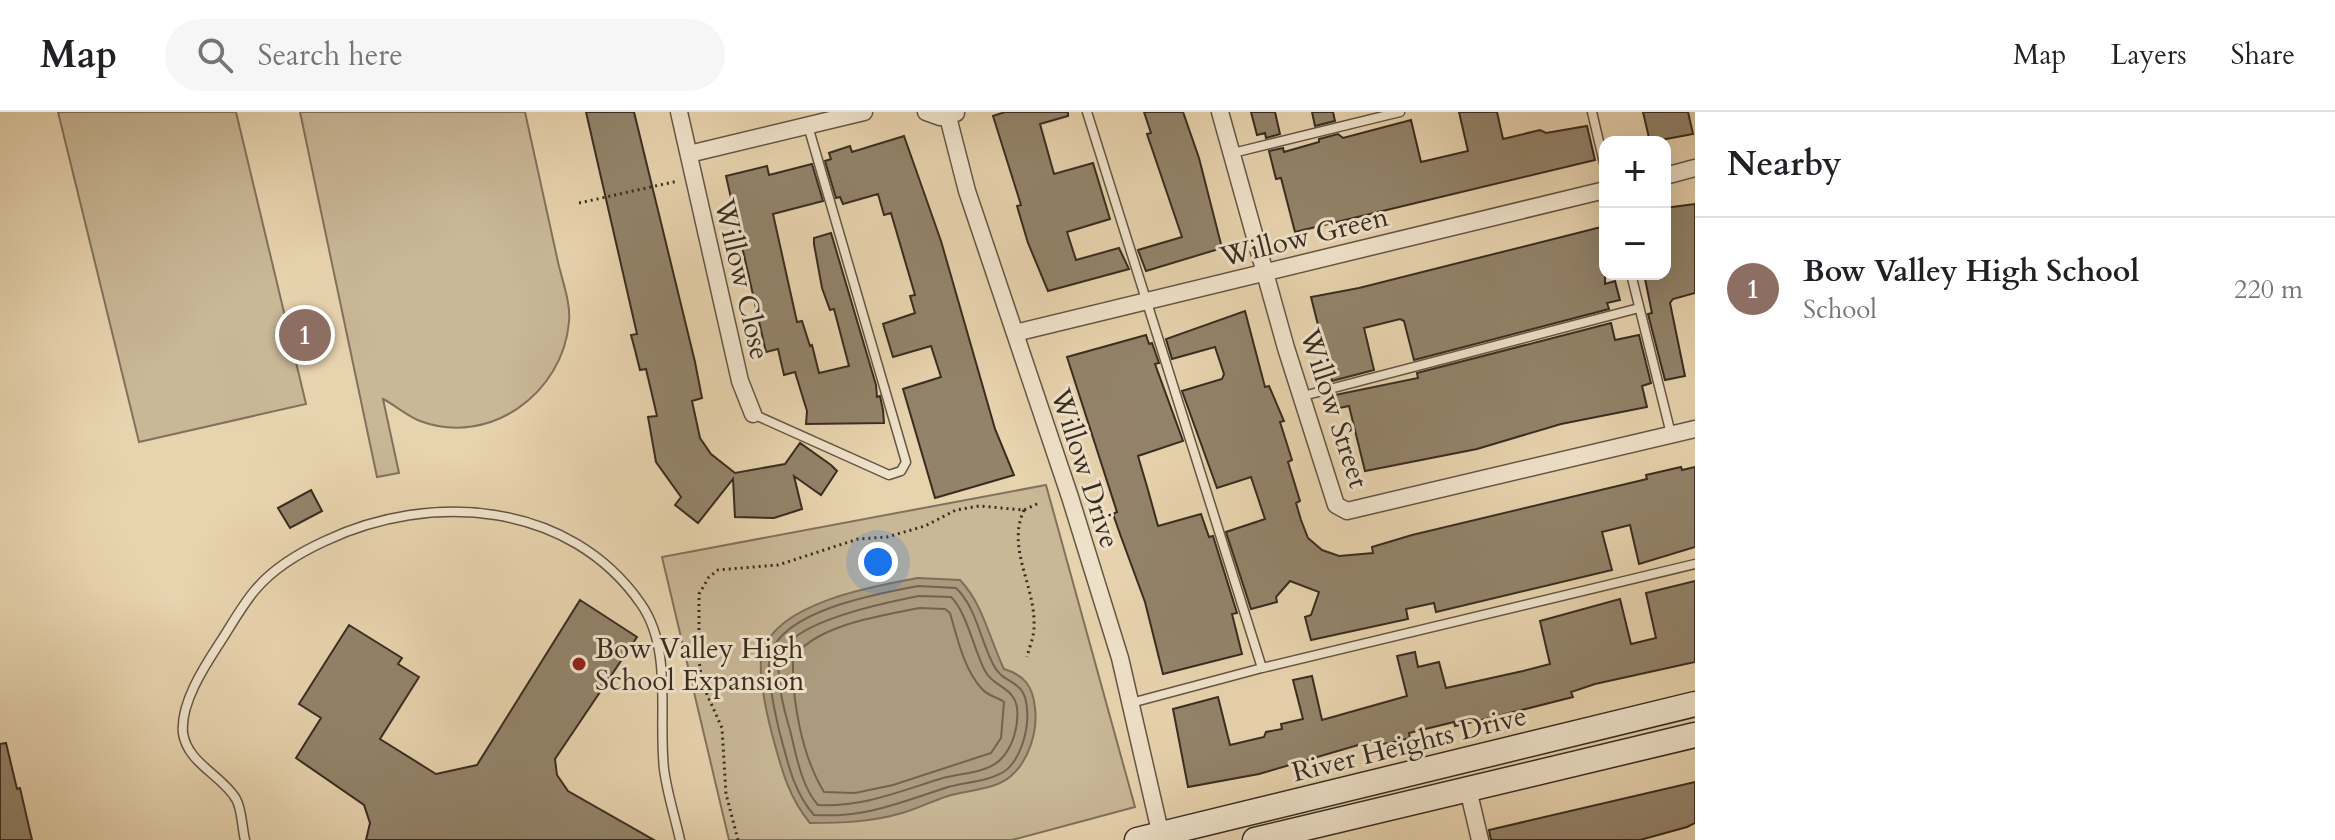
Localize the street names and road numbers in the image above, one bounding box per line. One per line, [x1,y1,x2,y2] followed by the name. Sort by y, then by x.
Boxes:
[705,194,779,363] street label: Willow Close
[1215,198,1392,276] street label: Willow Green
[1290,323,1378,493] street label: Willow Street
[1041,383,1129,553] street label: Willow Drive
[1288,696,1530,791] street label: River Heights Drive

